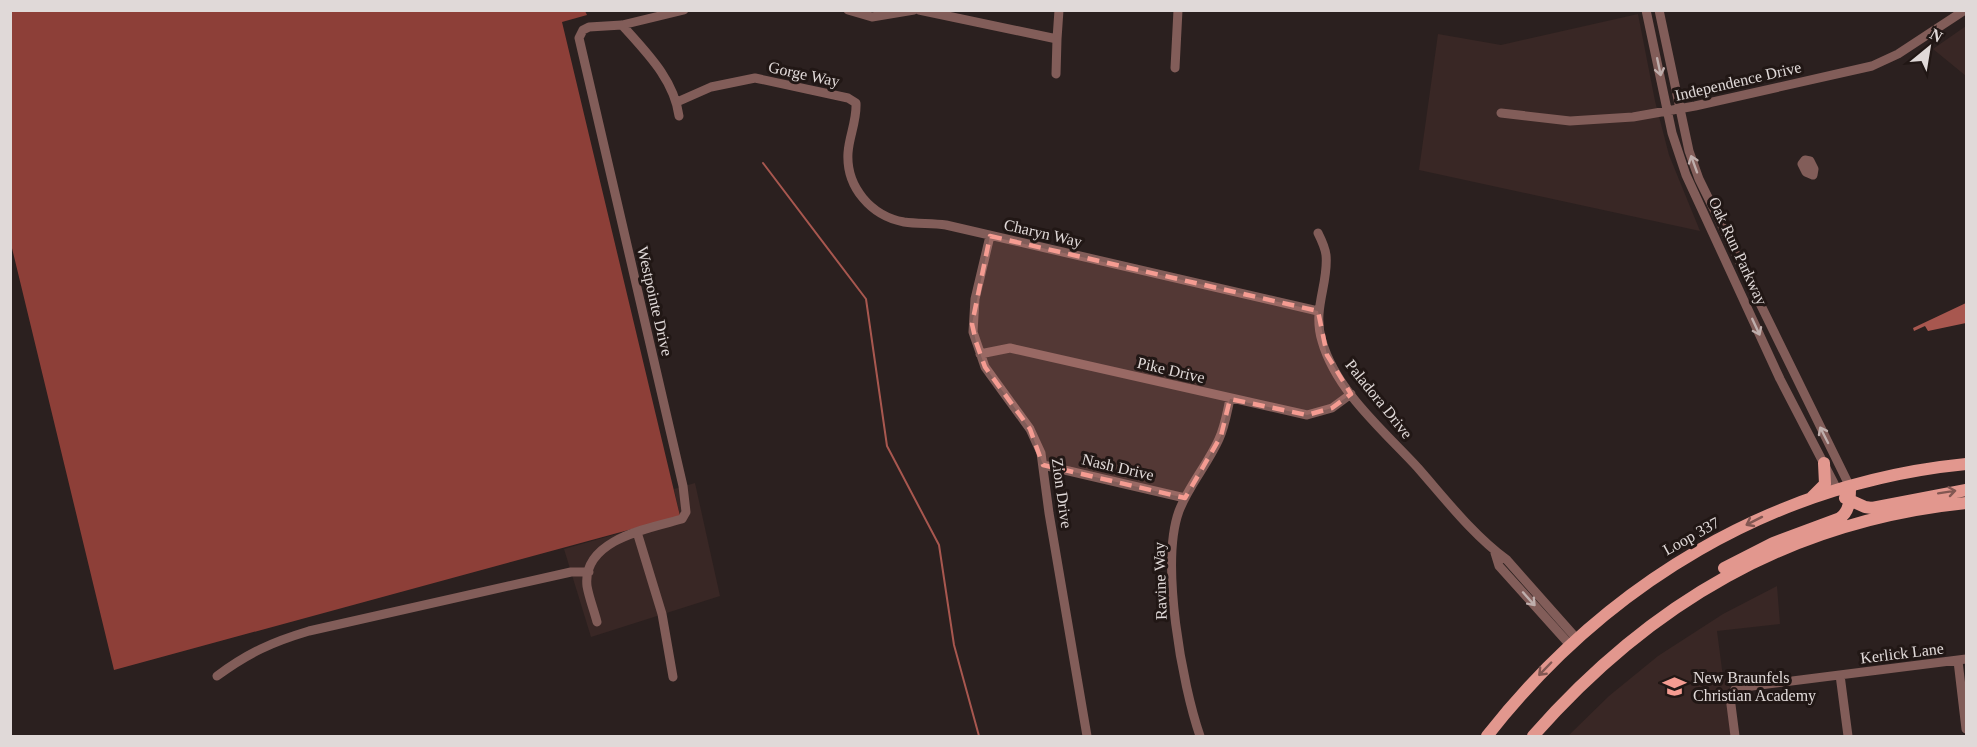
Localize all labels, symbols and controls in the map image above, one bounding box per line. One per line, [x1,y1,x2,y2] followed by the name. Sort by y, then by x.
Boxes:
[1899,18,1959,78] north arrow
[1927,25,1946,46] text: N
[1654,57,1665,77] one-way arrow
[767,58,841,91] street label: Gorge Way
[1673,58,1803,105] street label: Independence Drive
[1688,156,1699,174] one-way arrow
[1705,194,1770,308] street label: Oak Run Parkway
[1002,216,1084,251] street label: Charyn Way
[633,245,676,358] street label: Westpointe Drive
[1751,318,1763,336] one-way arrow
[1136,354,1206,386] street label: Pike Drive
[1342,356,1416,442] street label: Paladora Drive
[1817,426,1829,444] one-way arrow
[1080,450,1156,484] street label: Nash Drive
[1049,457,1075,529] street label: Zion Drive
[1937,487,1956,498] one-way arrow
[1660,514,1723,559] street label: Loop 337
[1746,516,1764,527] one-way arrow
[1150,542,1171,620] street label: Ravine Way
[1522,592,1536,607] one-way arrow
[1859,639,1945,667] street label: Kerlick Lane
[1538,662,1553,677] one-way arrow
[1693,669,1816,705] place label: New Braunfels Christian Academy
[1662,673,1688,699] school or university icon: New Braunfels Christian Academy

